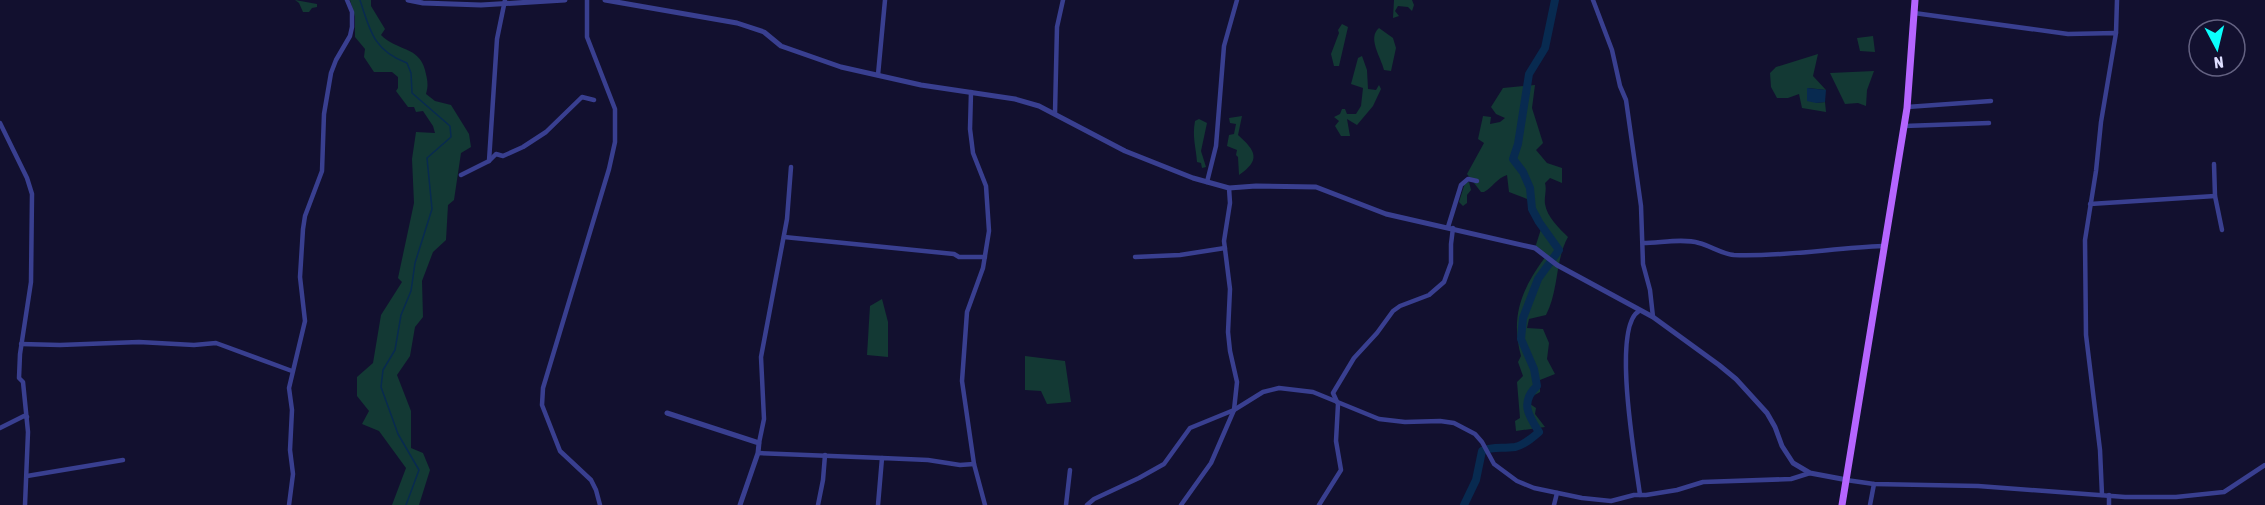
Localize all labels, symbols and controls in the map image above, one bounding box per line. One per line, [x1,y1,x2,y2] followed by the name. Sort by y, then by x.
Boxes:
[2187,18,2247,78] north arrow
[2213,53,2225,72] text: N

